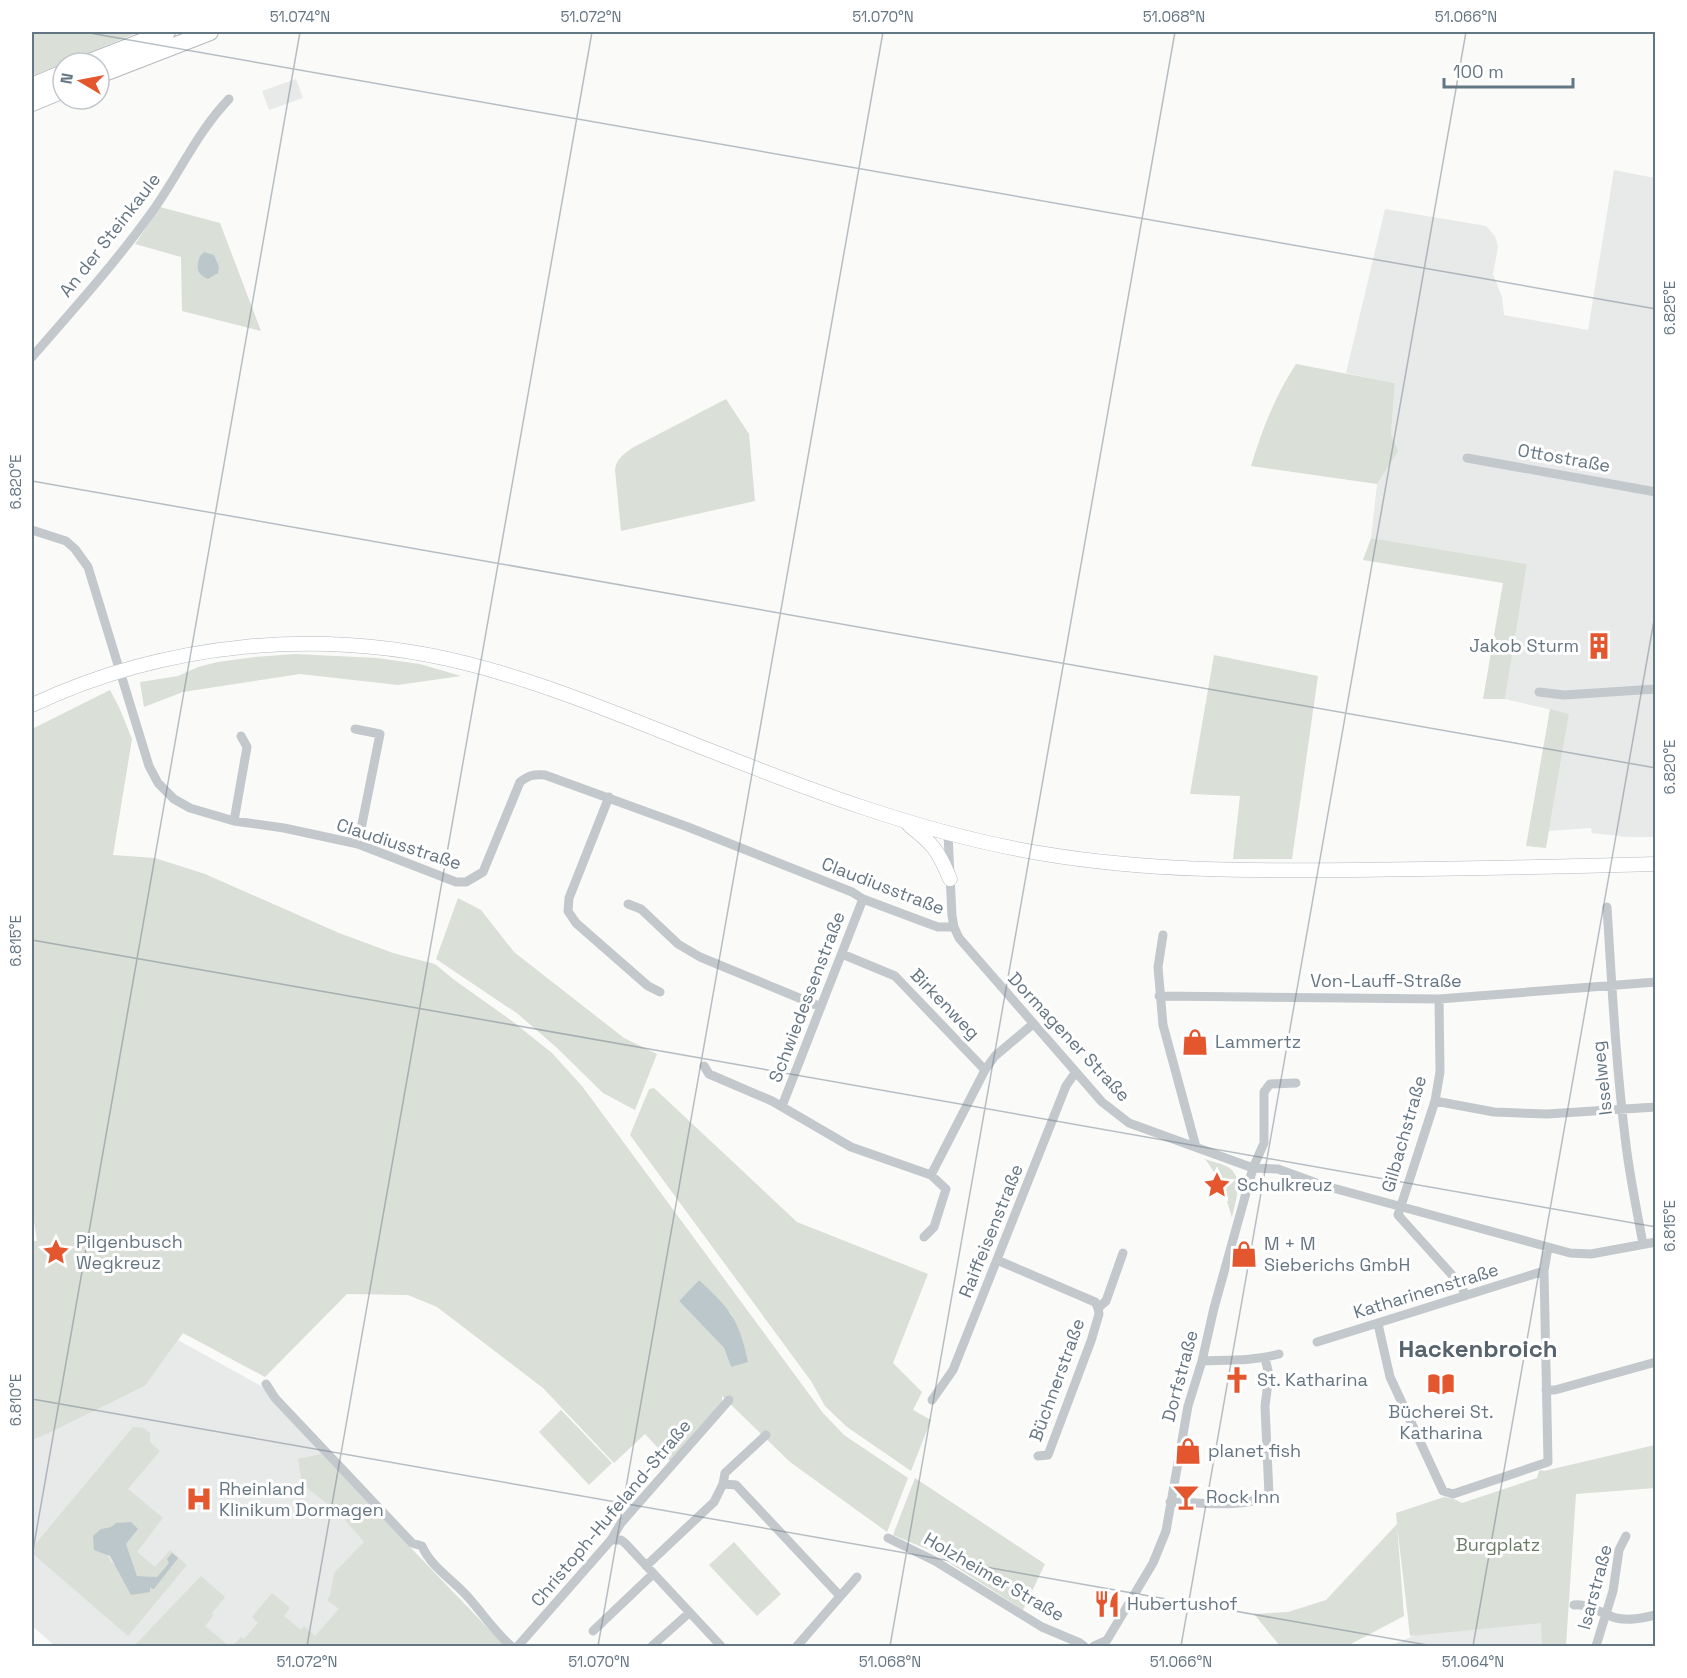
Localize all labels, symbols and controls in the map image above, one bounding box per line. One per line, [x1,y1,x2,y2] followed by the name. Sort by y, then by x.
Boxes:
[270,7,330,26] text: 51.074°N
[561,7,621,26] text: 51.072°N
[852,7,914,26] text: 51.070°N
[1143,7,1205,26] text: 51.068°N
[1435,7,1497,26] text: 51.066°N
[51,51,111,111] north arrow
[1444,51,1573,89] scale bar
[1453,60,1504,83] text: 100 m
[55,71,78,86] text: N
[54,168,165,301] street label: An der Steinkaule
[1660,281,1679,335] text: 6.825°E
[1516,438,1612,477] street label: Ottostraße
[6,454,25,510] text: 6.820°E
[1584,631,1614,661] building icon: Jakob Sturm
[1469,634,1579,657] place label: Jakob Sturm
[1660,739,1679,795] text: 6.820°E
[334,813,465,875] street label: Claudiusstraße
[818,852,948,920] street label: Claudiusstraße
[763,908,850,1086] street label: Schwiedessenstraße
[6,915,25,967] text: 6.815°E
[906,963,985,1044] street label: Birkenweg
[1003,967,1135,1106] street label: Dormagener Straße
[1310,969,1462,992] street label: Von-Lauff-Straße
[1180,1027,1210,1057] shop icon: Lammertz
[1215,1030,1301,1053] place label: Lammertz
[1586,1040,1617,1116] street label: Isselweg
[1376,1073,1431,1195] street label: Gilbachstraße
[953,1161,1028,1301] street label: Raiffeisenstraße
[1202,1170,1232,1200] place icon: Schulkreuz
[1237,1173,1332,1196] place label: Schulkreuz
[1660,1200,1679,1252] text: 6.815°E
[76,1230,183,1274] place label: Pilgenbusch Wegkreuz
[1264,1232,1410,1276] place label: M + M Sieberichs GmbH
[41,1237,71,1267] place icon: Pilgenbusch Wegkreuz
[1229,1239,1259,1269] shop icon: M + M Sieberichs GmbH
[1350,1257,1501,1324] street label: Katharinenstraße
[1024,1315,1089,1445] street label: Büchnerstraße
[1156,1327,1203,1424] street label: Dorfstraße
[1398,1333,1558,1364] district label: Hackenbroich
[1222,1365,1252,1395] church icon: St. Katharina
[1257,1368,1368,1391] place label: St. Katharina
[1426,1369,1456,1399] library icon: Bücherei St. Katharina
[6,1374,25,1426] text: 6.810°E
[1388,1400,1494,1444] place label: Bücherei St. Katharina
[525,1414,696,1611] street label: Christoph-Hufeland-Straße
[1173,1436,1203,1466] shop icon: planet fish
[1208,1439,1301,1462] place label: planet fish
[219,1477,384,1521] place label: Rheinland Klinikum Dormagen
[1171,1482,1201,1512] bar icon: Rock Inn
[184,1484,214,1514] hospital icon: Rheinland Klinikum Dormagen
[1206,1485,1280,1508] place label: Rock Inn
[920,1527,1069,1626] street label: Holzheimer Straße
[1456,1533,1540,1556] park label: Burgplatz
[1572,1542,1617,1632] street label: Isarstraße
[1092,1589,1122,1619] restaurant icon: Hubertushof
[1127,1592,1237,1615] place label: Hubertushof
[277,1652,337,1671] text: 51.072°N
[568,1652,630,1671] text: 51.070°N
[859,1652,921,1671] text: 51.068°N
[1150,1652,1212,1671] text: 51.066°N
[1442,1652,1504,1671] text: 51.064°N

